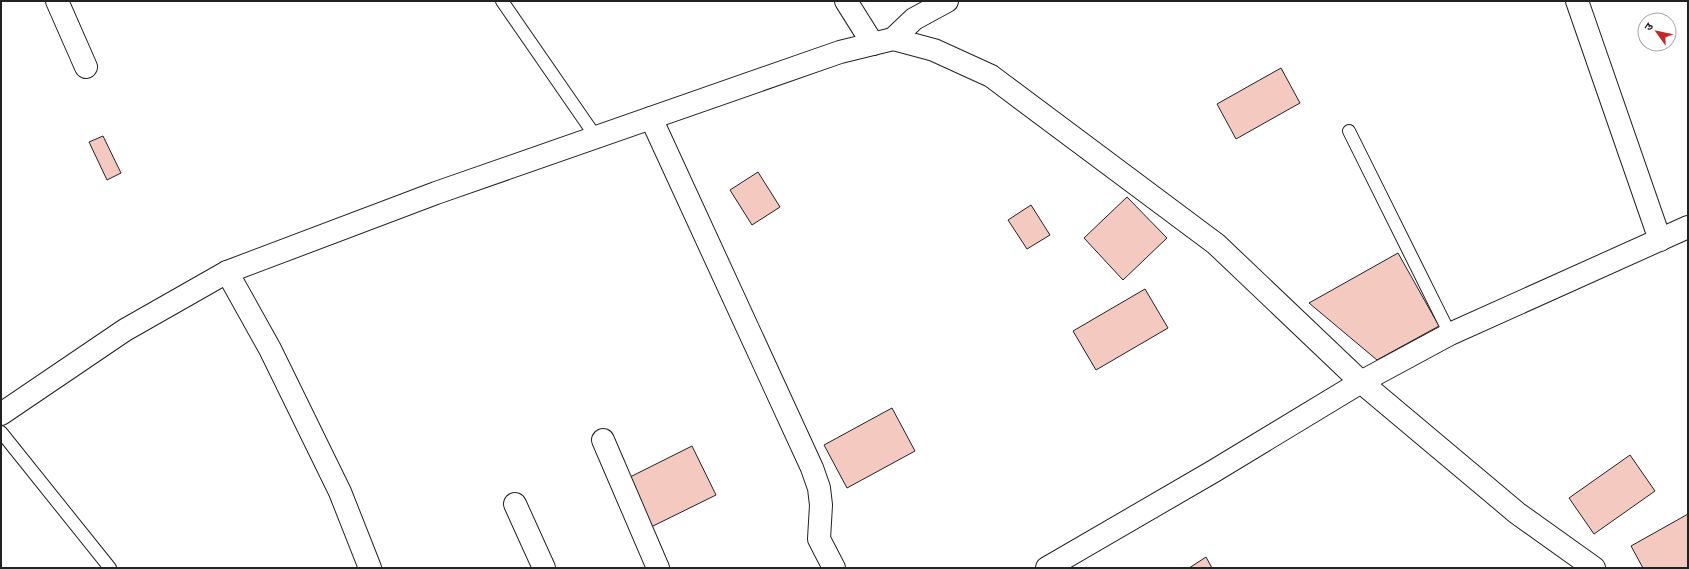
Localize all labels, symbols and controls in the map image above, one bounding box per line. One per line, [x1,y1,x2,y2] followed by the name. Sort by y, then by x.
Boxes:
[1637,12,1677,52] north arrow
[1642,20,1656,33] text: उ

